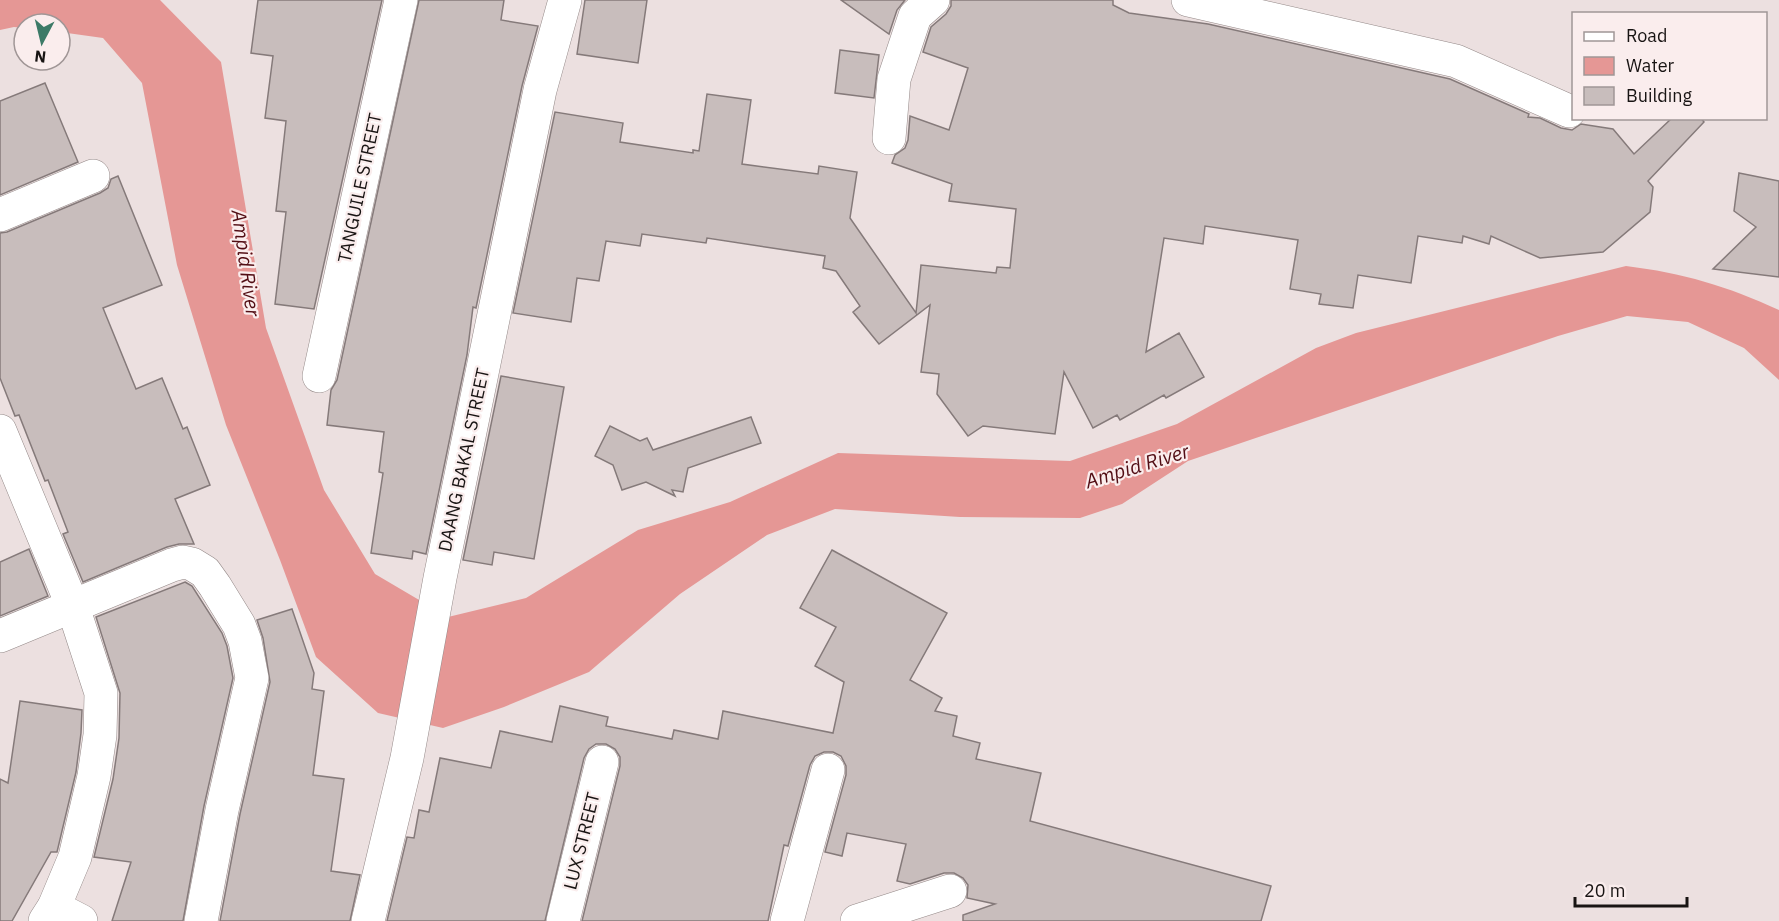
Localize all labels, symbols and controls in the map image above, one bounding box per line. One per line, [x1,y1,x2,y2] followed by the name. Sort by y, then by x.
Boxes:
[12,12,72,72] north arrow
[1572,12,1767,120] legend
[1626,24,1667,47] text: Road
[33,46,47,68] text: N
[1626,54,1675,77] text: Water
[1626,84,1693,107] text: Building
[332,111,387,265] street label: TANGUILE STREET
[226,207,267,319] water label: Ampid River
[433,366,494,554] street label: DAANG BAKAL STREET
[1081,437,1193,494] water label: Ampid River
[558,790,605,892] street label: LUX STREET
[1575,870,1688,908] scale bar
[1584,879,1626,902] text: 20 m

